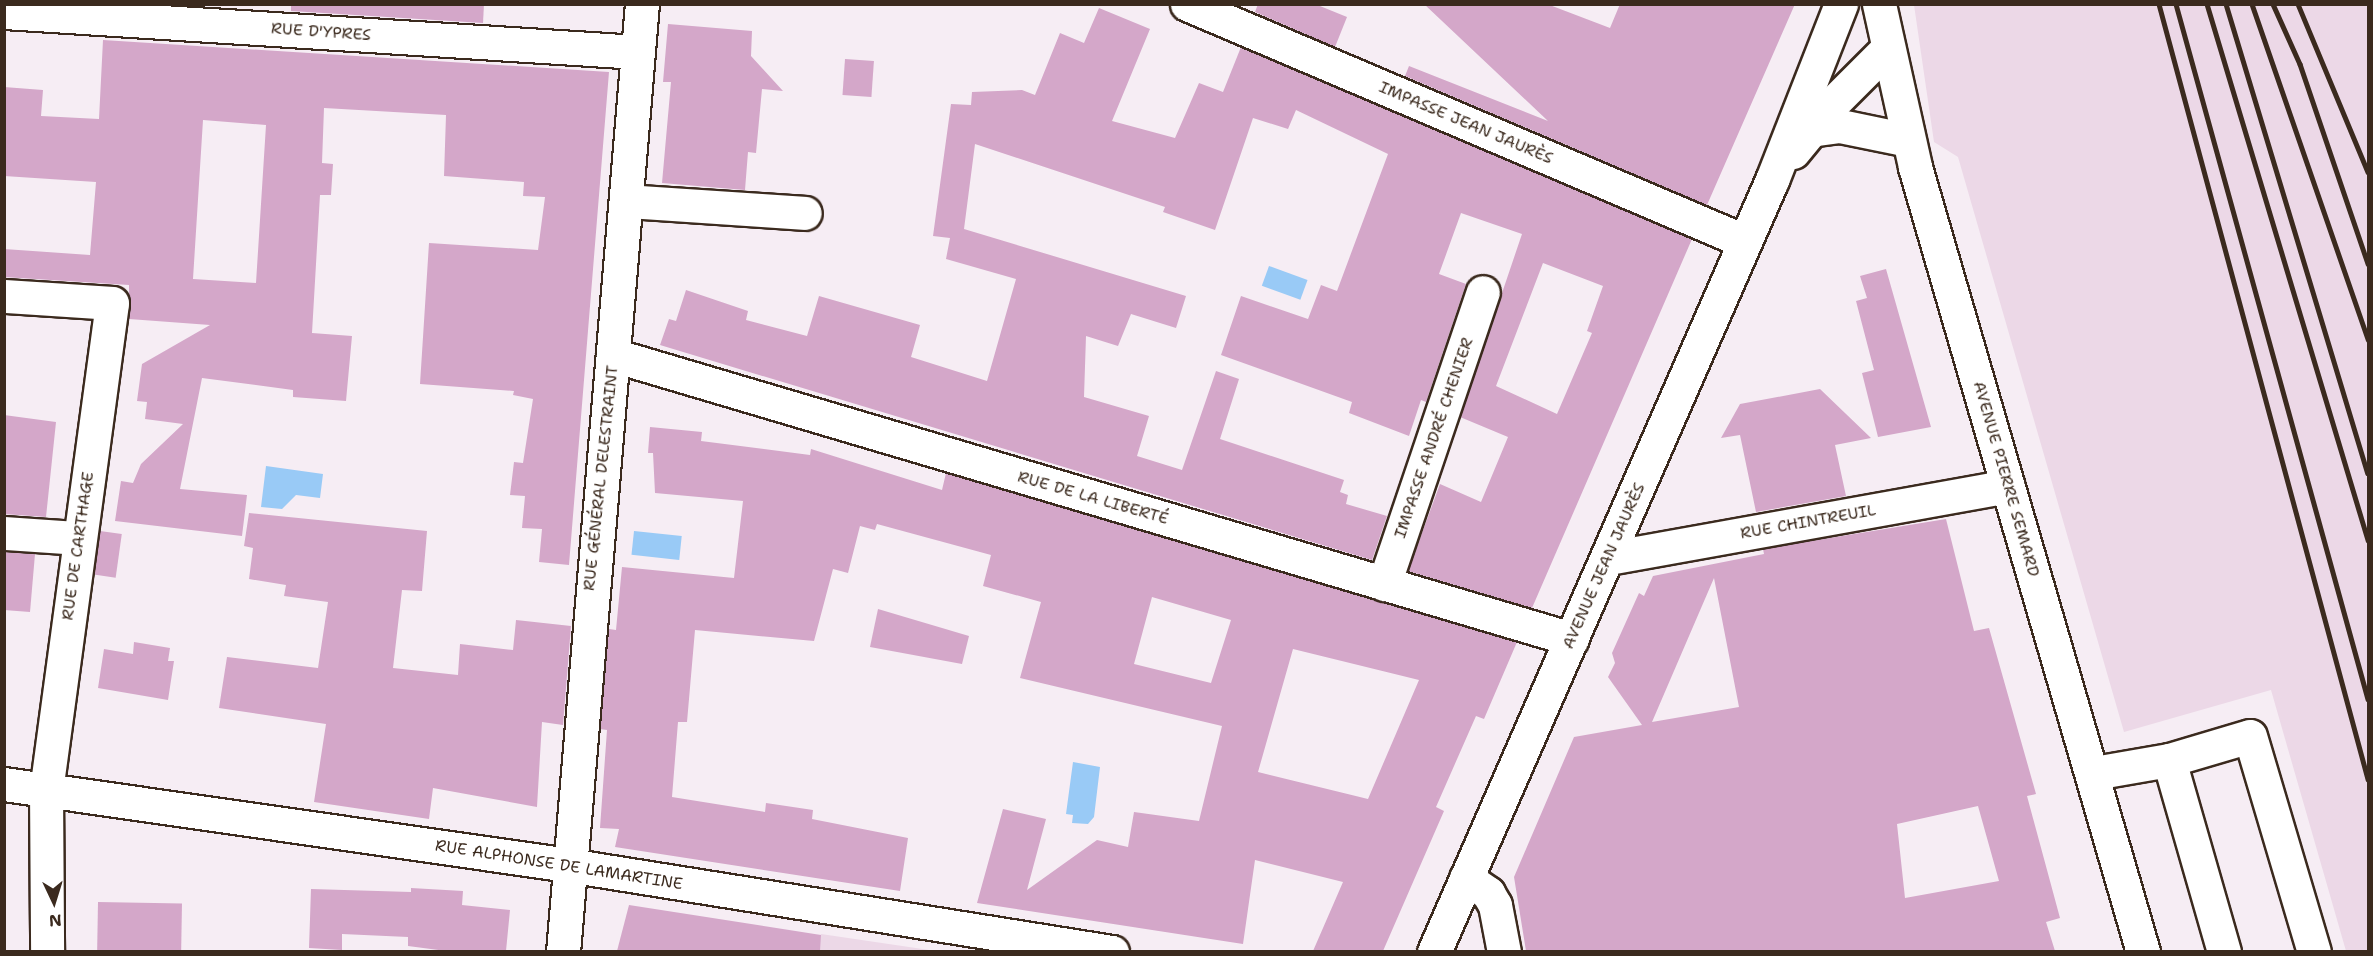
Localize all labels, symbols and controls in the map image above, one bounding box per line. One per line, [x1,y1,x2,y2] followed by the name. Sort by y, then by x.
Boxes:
[270,19,372,45] street label: RUE D'YPRES
[1376,78,1556,168] street label: IMPASSE JEAN JAURÈS
[1391,335,1477,541] street label: IMPASSE ANDRÉ CHENIER
[580,364,622,592] street label: RUE GÉNÉRAL DELESTRAINT
[1969,379,2043,579] street label: AVENUE PIERRE SEMARD
[1015,467,1171,529] street label: RUE DE LA LIBERTÉ
[58,470,98,622] street label: RUE DE CARTHAGE
[1559,480,1649,652] street label: AVENUE JEAN JAURÈS
[1739,501,1877,543] street label: RUE CHINTREUIL
[434,836,684,894] street label: RUE ALPHONSE DE LAMARTINE
[24,872,84,932] north arrow
[48,910,62,931] text: N

